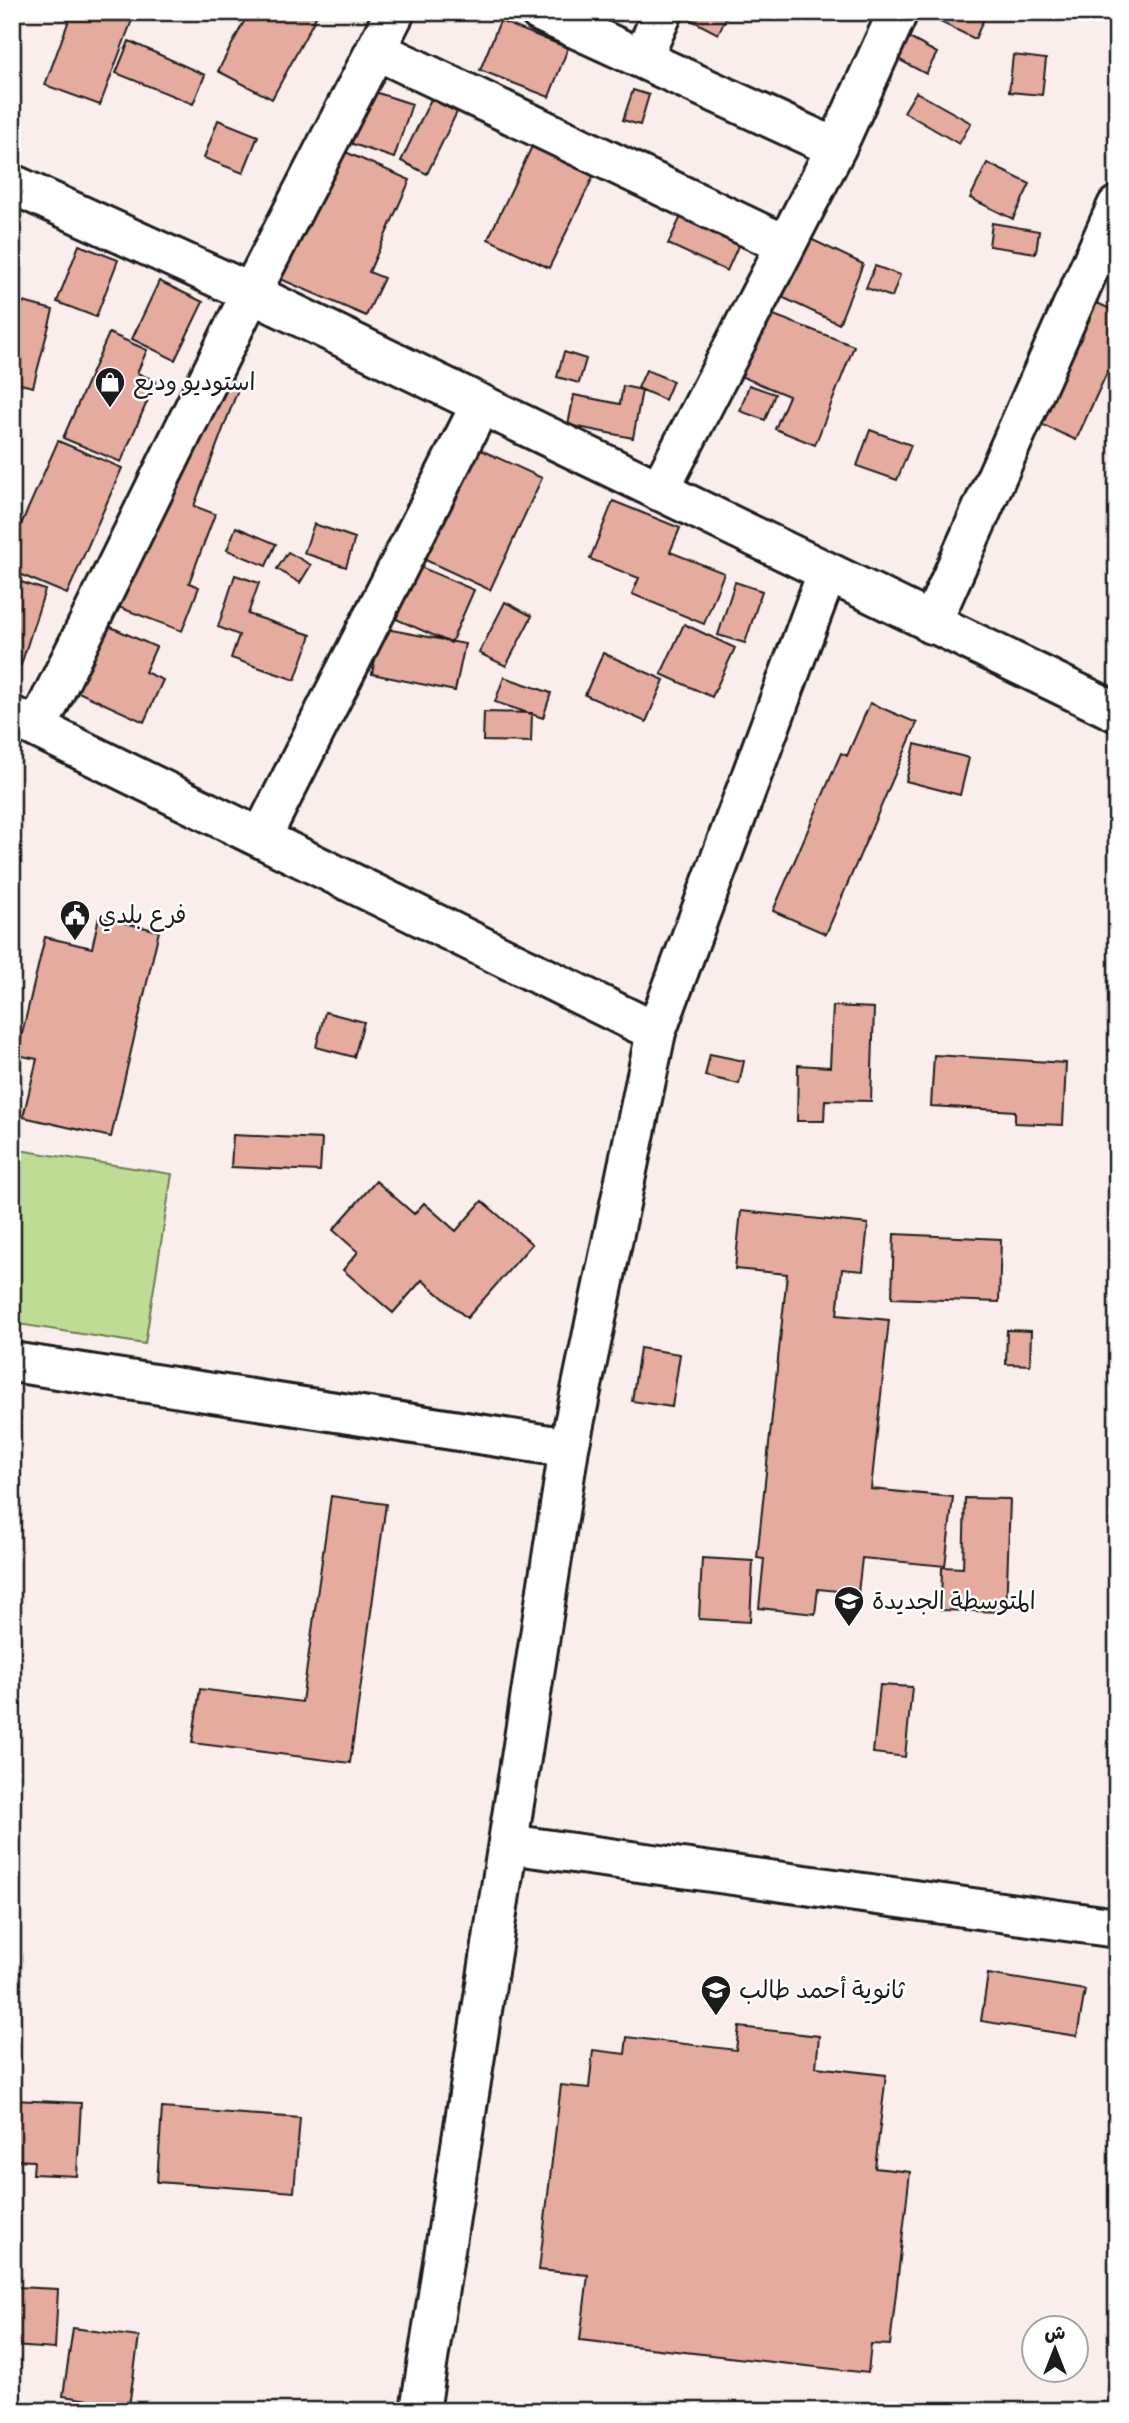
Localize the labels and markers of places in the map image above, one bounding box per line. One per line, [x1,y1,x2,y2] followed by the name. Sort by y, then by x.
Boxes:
[93,365,127,409] shop icon: استوديو وديع
[133,366,255,399] place label: استوديو وديع
[58,898,92,942] public building icon: فرع بلدي
[98,899,186,932] place label: فرع بلدي
[832,1584,866,1628] school or university icon: المتوسطة الجديدة
[872,1585,1036,1616] place label: المتوسطة الجديدة
[699,1973,733,2017] school or university icon: ثانوية أحمد طالب
[739,1974,906,2005] place label: ثانوية أحمد طالب

